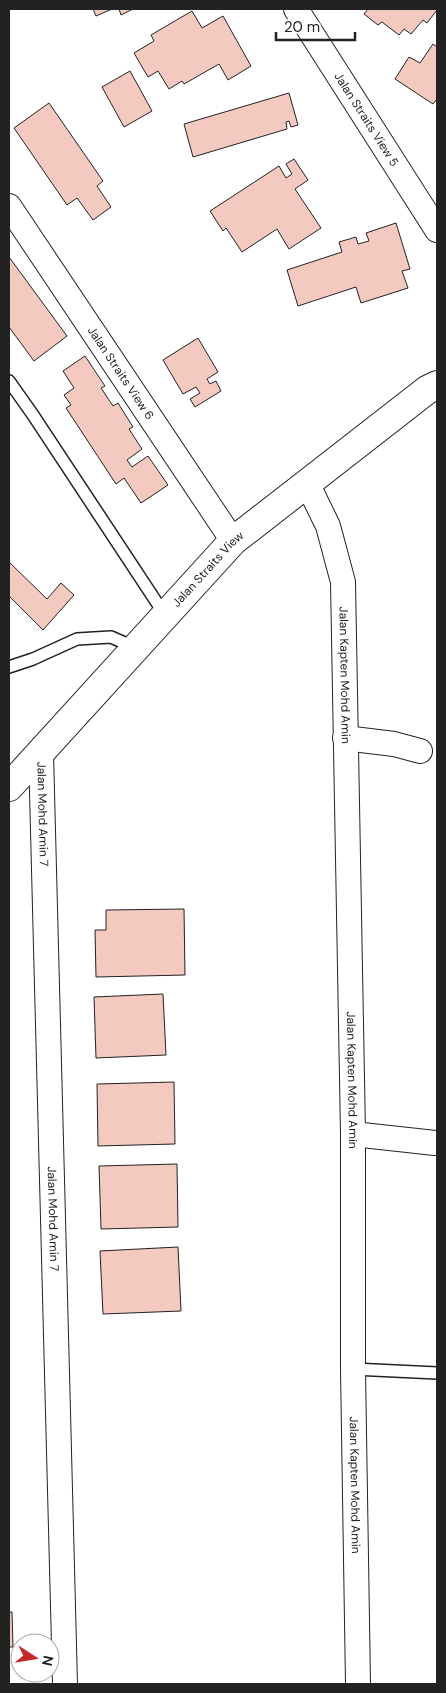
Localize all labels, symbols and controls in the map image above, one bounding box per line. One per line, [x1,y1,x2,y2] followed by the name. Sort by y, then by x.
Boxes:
[276,10,355,42] scale bar
[284,17,320,37] text: 20 m
[331,69,402,170] street label: Jalan Straits View 5
[84,323,158,423] street label: Jalan Straits View 6
[169,528,247,611] street label: Jalan Straits View
[335,606,354,744] street label: Jalan Kapten Mohd Amin
[33,761,52,867] street label: Jalan Mohd Amin 7
[343,1011,361,1149] street label: Jalan Kapten Mohd Amin
[44,1166,62,1271] street label: Jalan Mohd Amin 7
[346,1416,364,1554] street label: Jalan Kapten Mohd Amin
[10,1633,60,1683] north arrow
[38,1654,58,1668] text: N

